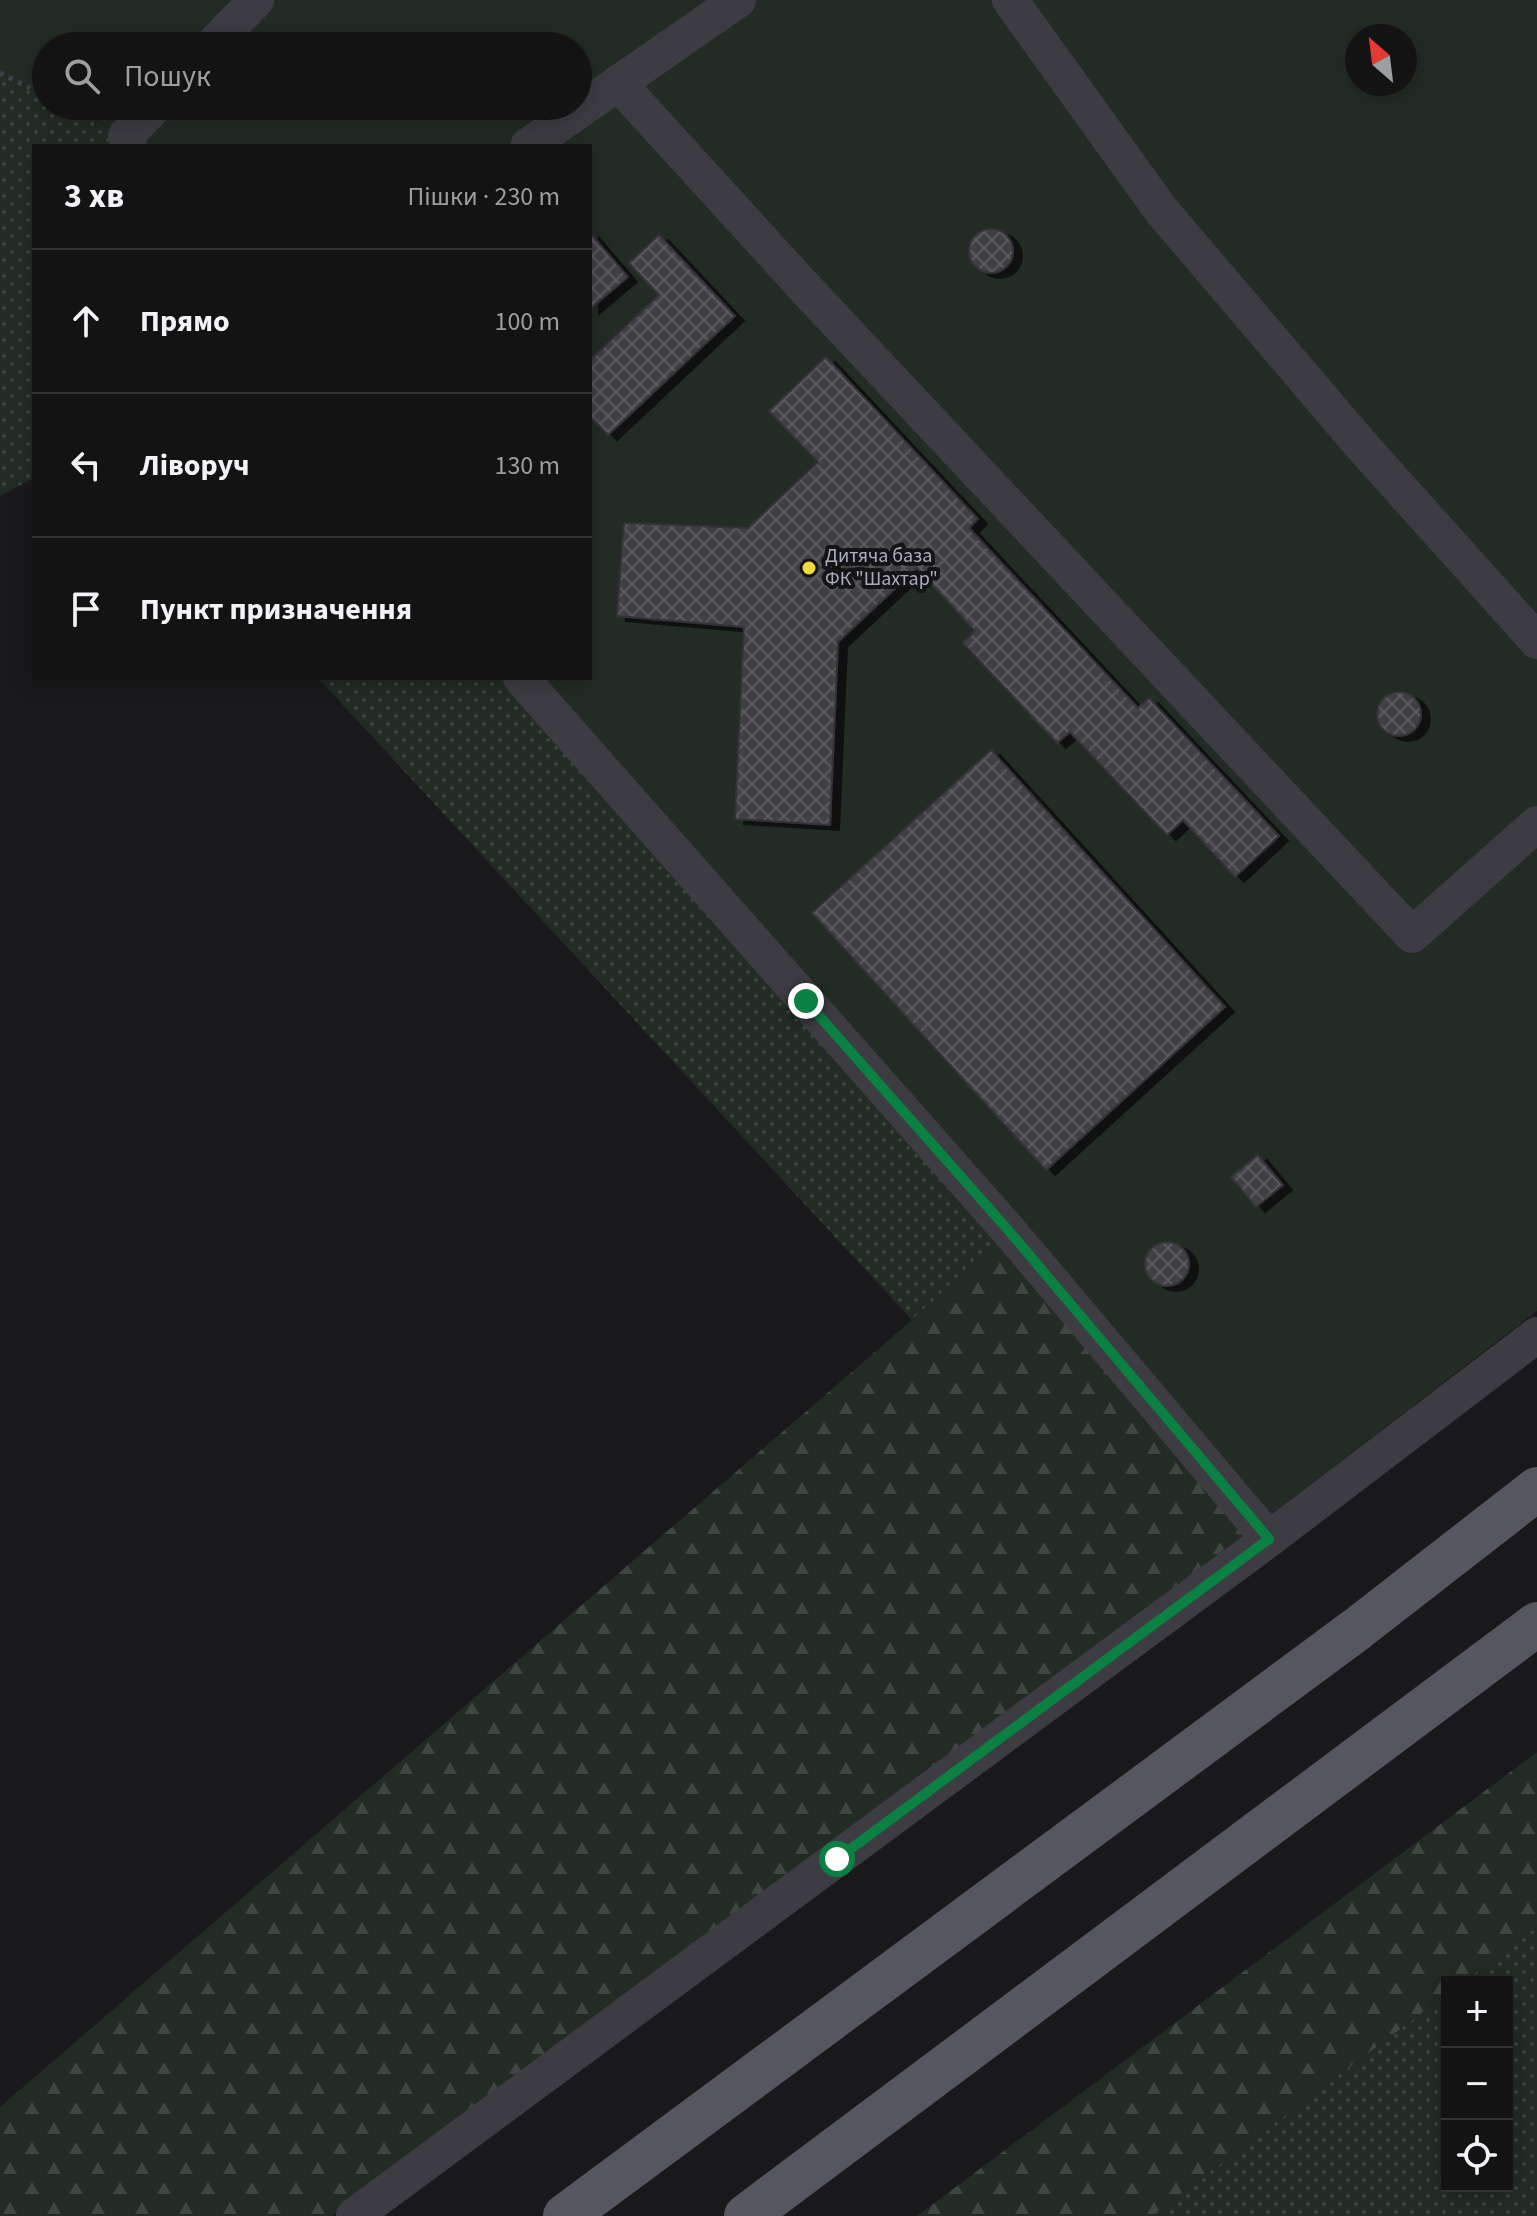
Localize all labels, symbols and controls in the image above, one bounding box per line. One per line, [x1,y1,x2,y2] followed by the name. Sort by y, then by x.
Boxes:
[1345,24,1417,96] north arrow
[32,32,592,120] search box
[60,54,104,98] icon: search
[124,55,211,98] text: Пошук
[64,172,124,221] text: 3 хв
[407,178,560,215] text: Пішки · 230 m
[64,299,108,343] icon: ahead
[140,300,230,343] text: Прямо
[494,303,560,340] text: 100 m
[64,443,108,487] icon: left
[140,444,250,487] text: Ліворуч
[494,447,560,484] text: 130 m
[825,542,938,593] place label: Дитяча база ФК "Шахтар"
[800,559,818,577] marker: Дитяча база ФК "Шахтар"
[64,587,108,631] icon: arrive
[140,588,412,631] text: Пункт призначення
[788,983,824,1019] route end
[819,1841,855,1877] route start
[1441,1976,1513,2192] map controls
[1441,1976,1513,2048] button: +
[1441,2048,1513,2120] button: −
[1441,2120,1513,2192] button: locate

